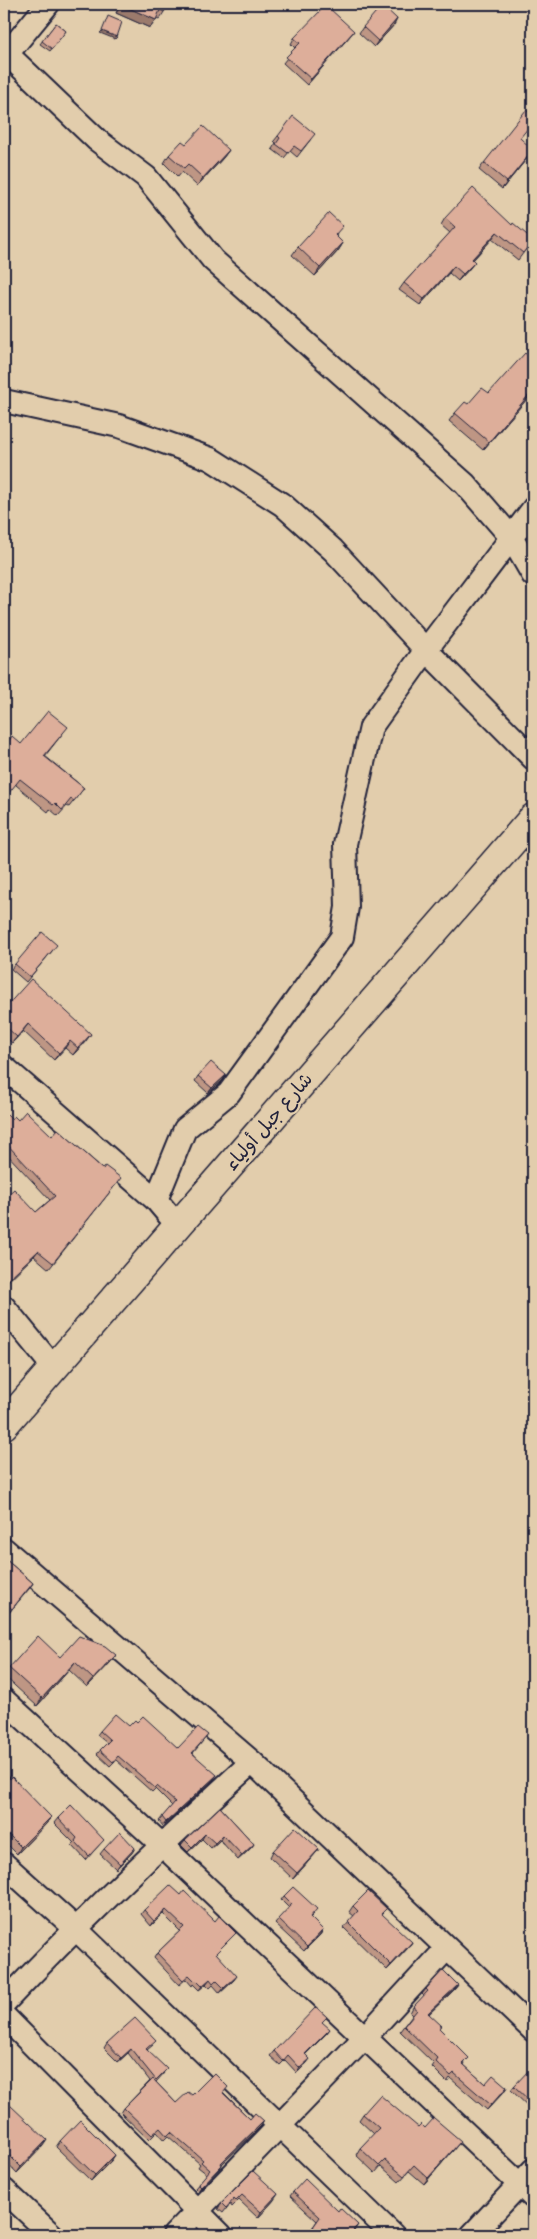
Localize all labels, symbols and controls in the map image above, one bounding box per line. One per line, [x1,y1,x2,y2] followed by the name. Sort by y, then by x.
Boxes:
[220,1068,319,1177] street label: شارع جبل أولياء

